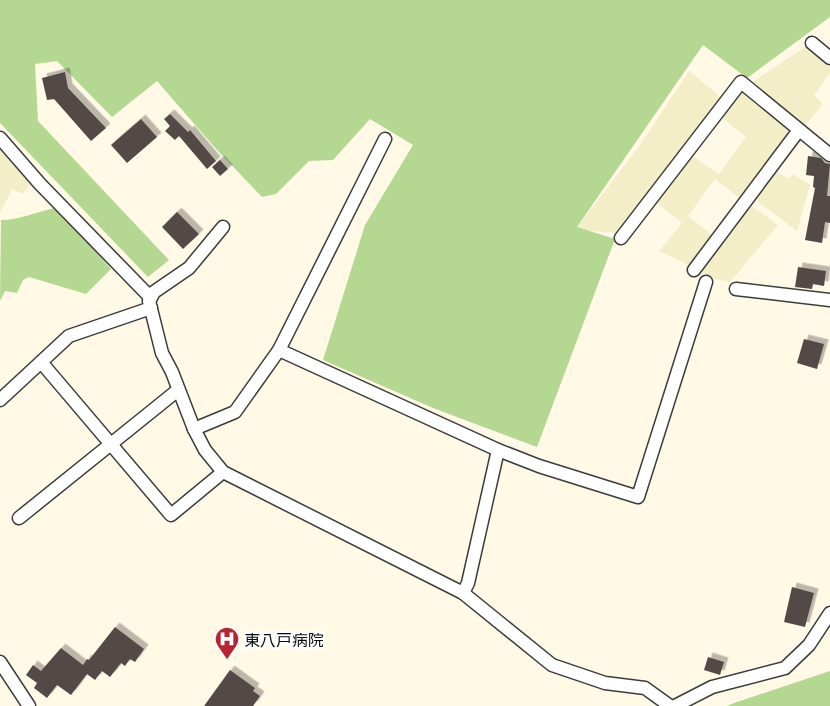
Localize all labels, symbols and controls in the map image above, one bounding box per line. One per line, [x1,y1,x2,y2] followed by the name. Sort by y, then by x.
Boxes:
[214,626,240,660] hospital icon: 東八戸病院
[244,627,324,651] place label: 東八戸病院

